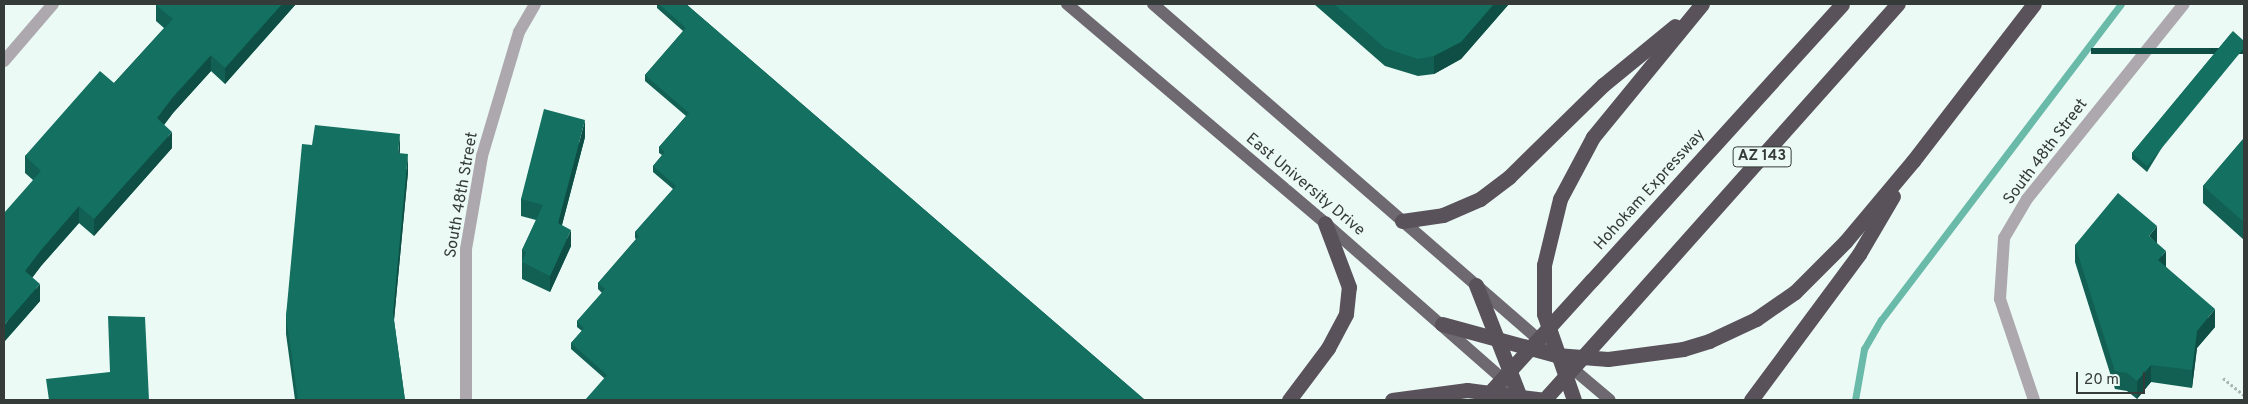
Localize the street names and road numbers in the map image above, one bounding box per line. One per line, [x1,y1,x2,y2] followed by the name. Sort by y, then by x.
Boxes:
[2000,95,2092,209] street label: South 48th Street
[1590,125,1710,255] street label: Hohokam Expressway
[441,130,483,260] street label: South 48th Street
[1242,130,1368,240] street label: East University Drive
[1732,144,1792,170] road number: AZ 143

